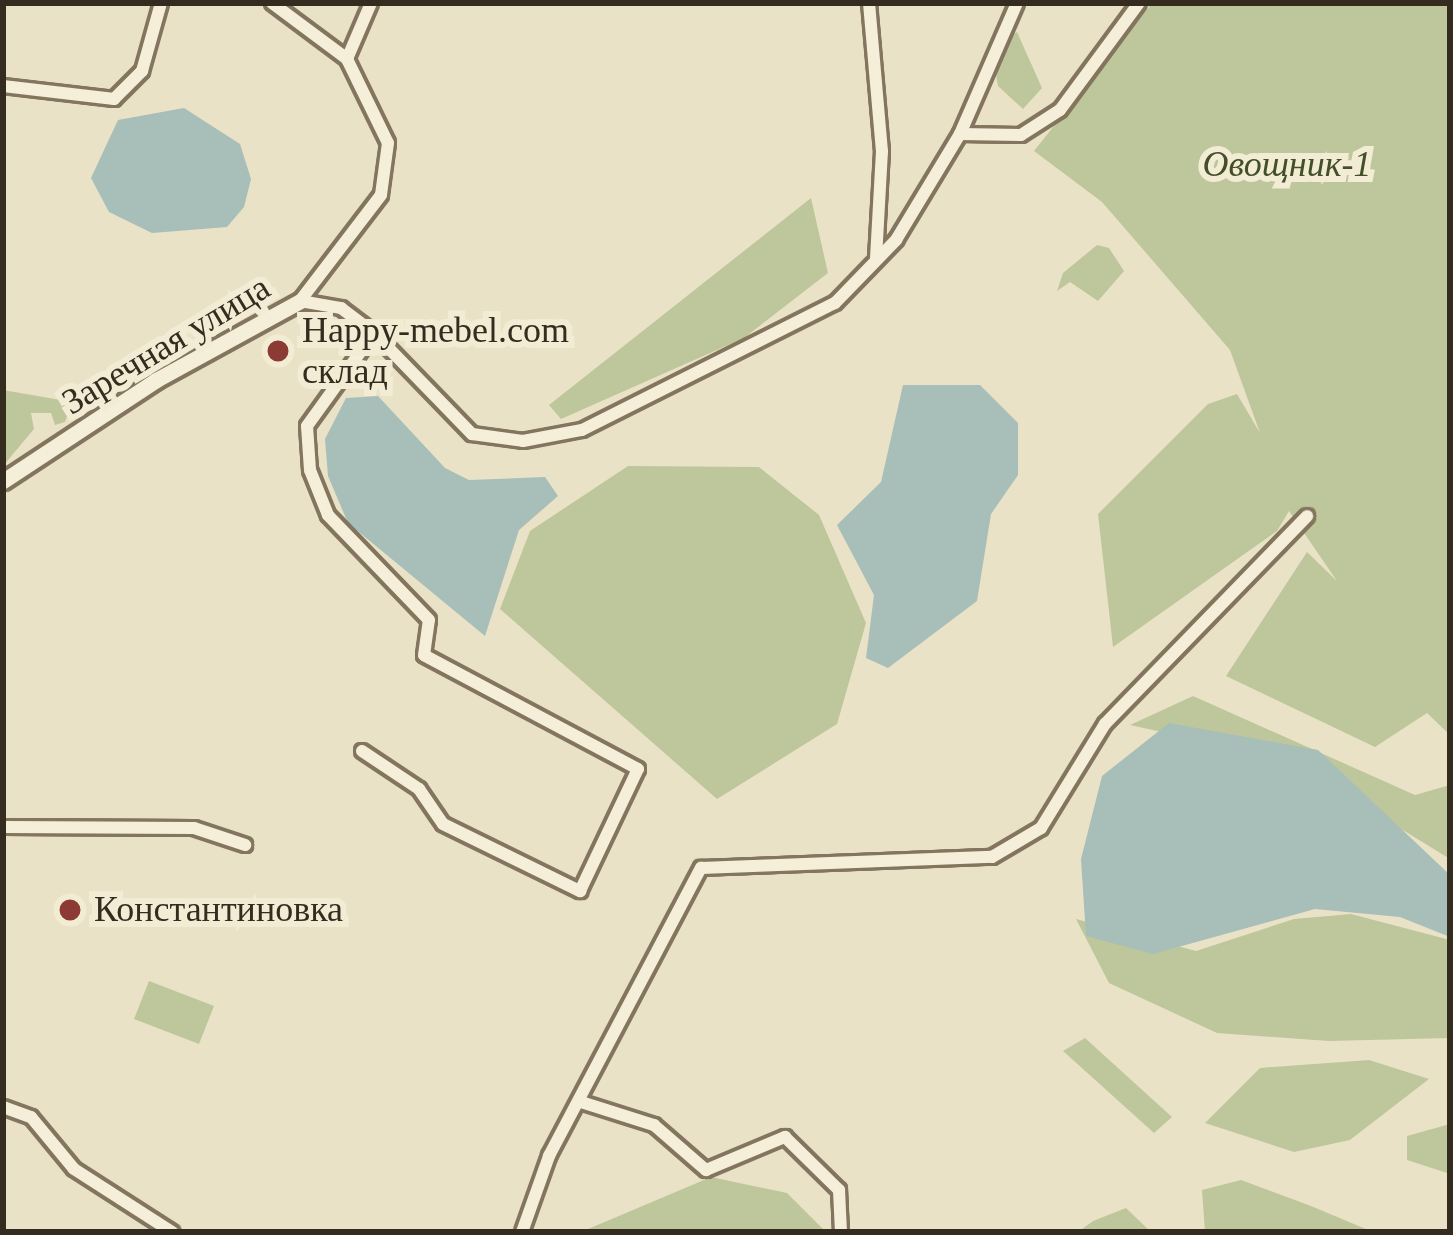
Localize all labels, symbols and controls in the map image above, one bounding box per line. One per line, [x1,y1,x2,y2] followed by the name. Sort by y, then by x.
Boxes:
[1202,143,1372,187] park label: Овощник-1
[54,266,278,424] street label: Заречная улица
[302,308,569,393] place label: Happy-mebel.com склад
[265,338,291,364] marker: Happy-mebel.com склад
[94,888,343,932] place label: Константиновка
[57,897,83,923] marker: Константиновка

